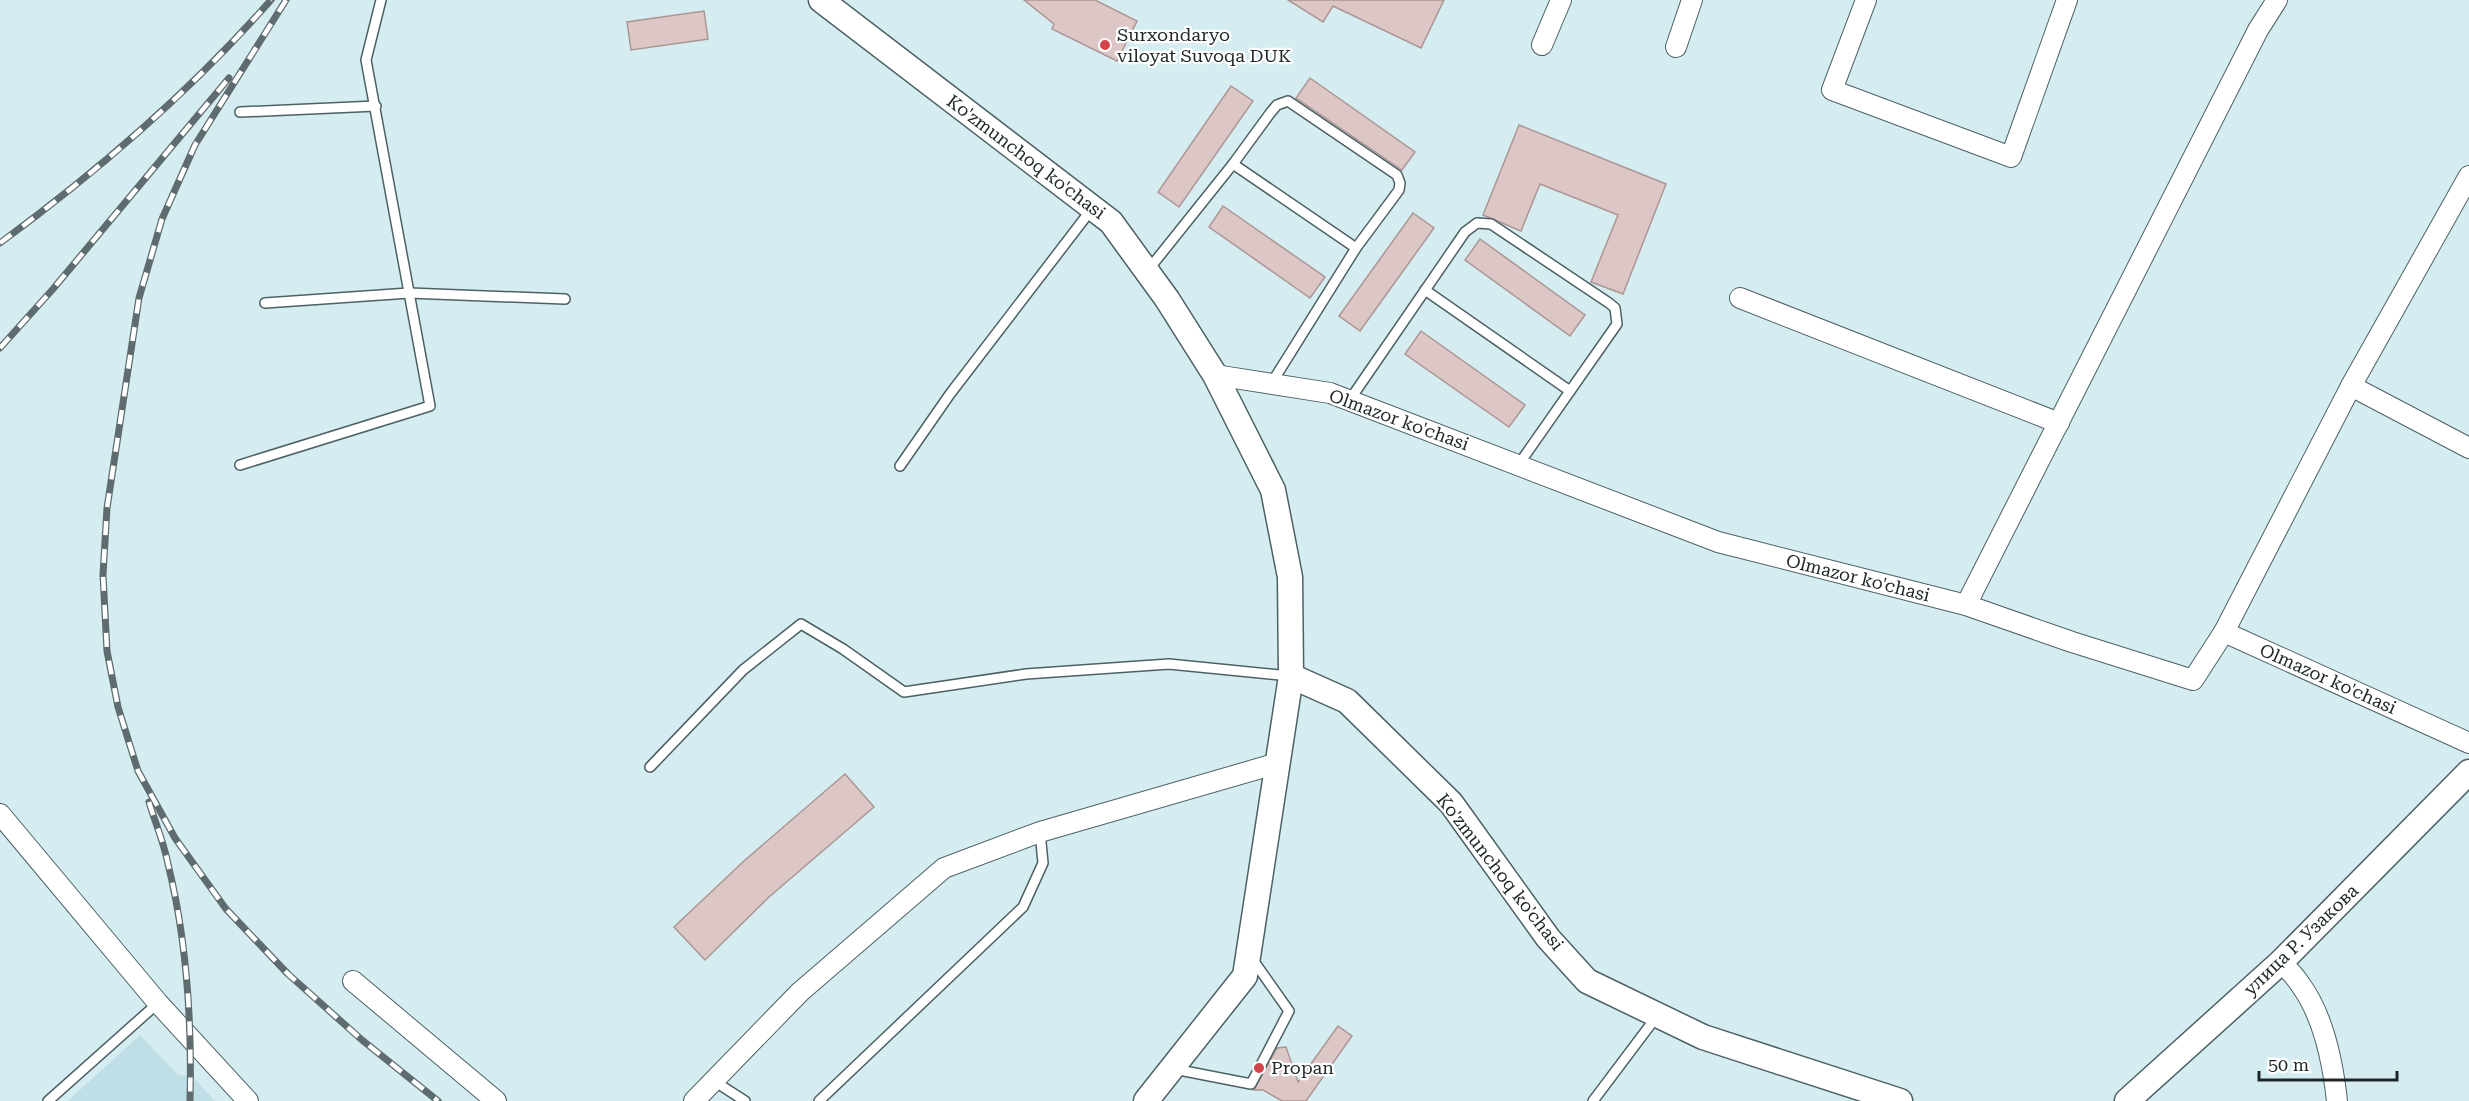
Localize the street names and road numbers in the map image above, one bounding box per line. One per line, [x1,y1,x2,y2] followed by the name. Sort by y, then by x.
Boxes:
[943,90,1110,223] street label: Ko'zmunchoq ko'chasi
[1326,384,1472,455] street label: Olmazor ko'chasi
[1784,550,1932,606] street label: Olmazor ko'chasi
[2257,639,2400,718] street label: Olmazor ko'chasi
[1433,789,1568,954] street label: Ko'zmunchoq ko'chasi
[2239,880,2362,1000] street label: улица Р. Узакова

